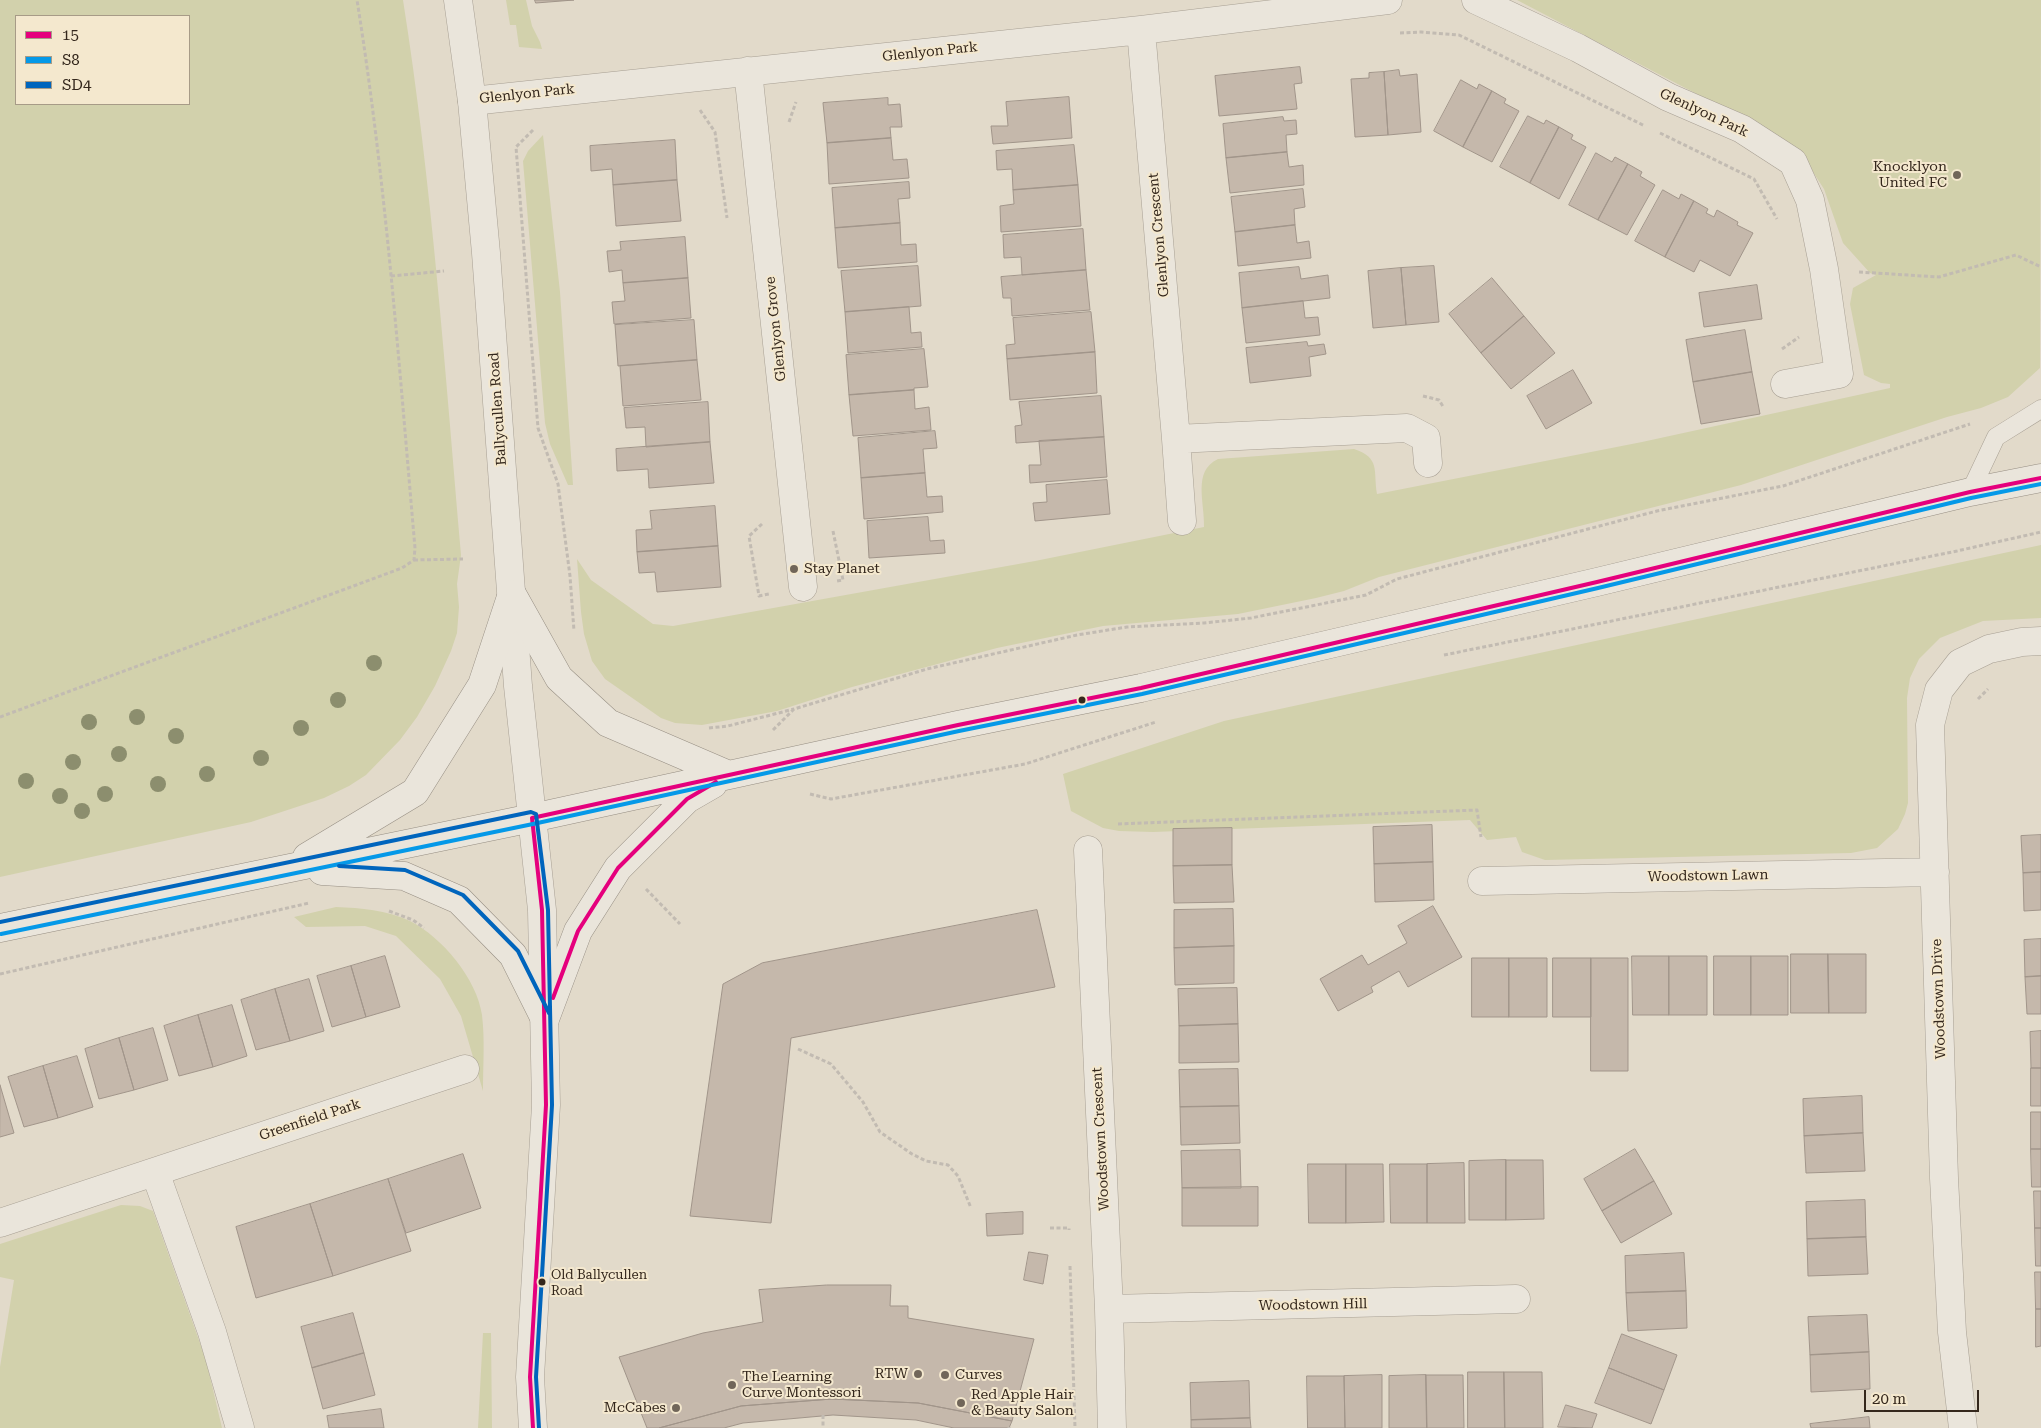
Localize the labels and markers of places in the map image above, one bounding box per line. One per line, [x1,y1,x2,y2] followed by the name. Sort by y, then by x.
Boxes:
[1873,159,1947,192] place label: Knocklyon United FC
[1951,169,1963,181] marker: Knocklyon United FC
[804,561,880,577] place label: Stay Planet
[788,563,800,575] marker: Stay Planet
[1077,695,1087,705] unlabelled marker
[551,1267,647,1298] place label: Old Ballycullen Road
[537,1277,547,1287] marker: Old Ballycullen Road
[875,1366,908,1382] place label: RTW
[955,1367,1002,1383] place label: Curves
[912,1368,924,1380] marker: RTW
[742,1369,862,1401] place label: The Learning Curve Montessori
[939,1369,951,1381] marker: Curves
[726,1379,738,1391] marker: The Learning Curve Montessori
[971,1387,1074,1420] place label: Red Apple Hair & Beauty Salon
[955,1397,967,1409] marker: Red Apple Hair & Beauty Salon
[604,1400,666,1416] place label: McCabes
[670,1402,682,1414] marker: McCabes

